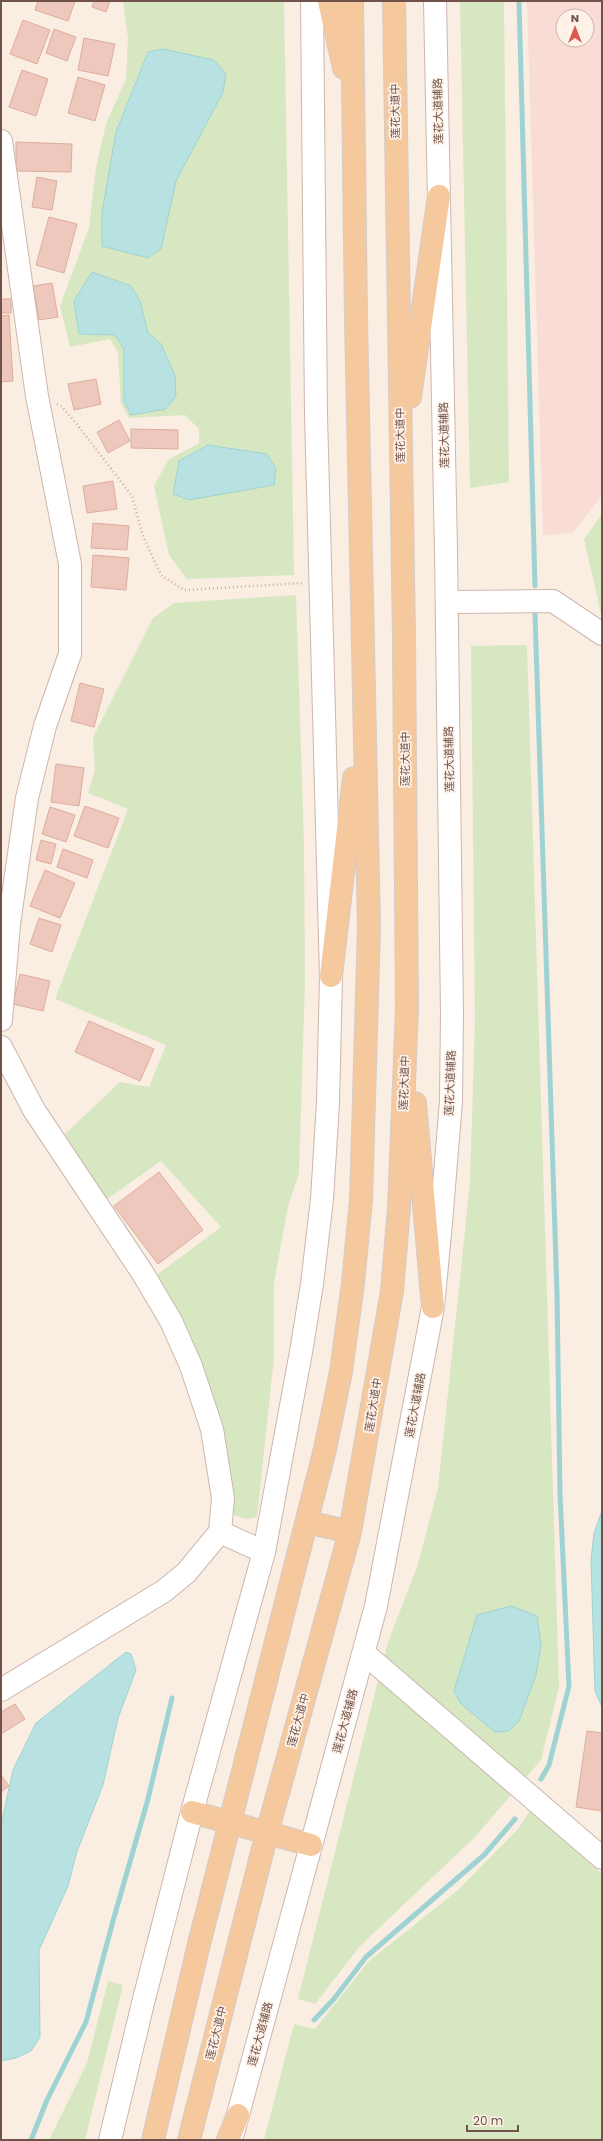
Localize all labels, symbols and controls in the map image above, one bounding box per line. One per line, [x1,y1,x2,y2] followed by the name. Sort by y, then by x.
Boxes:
[555,8,595,48] north arrow
[571,10,579,26] text: N
[429,78,447,144] street label: 莲花大道辅路
[387,83,403,139] street label: 莲花大道中
[435,402,453,468] street label: 莲花大道辅路
[392,407,408,463] street label: 莲花大道中
[440,726,458,792] street label: 莲花大道辅路
[397,732,413,787] street label: 莲花大道中
[441,1050,459,1116] street label: 莲花大道辅路
[395,1055,413,1111] street label: 莲花大道中
[401,1371,429,1439] street label: 莲花大道辅路
[361,1377,385,1433] street label: 莲花大道中
[329,1687,361,1755] street label: 莲花大道辅路
[283,1691,313,1749] street label: 莲花大道中
[244,2000,276,2068] street label: 莲花大道辅路
[202,2004,230,2062] street label: 莲花大道中
[467,2107,518,2133] scale bar
[473,2112,503,2129] text: 20 m

